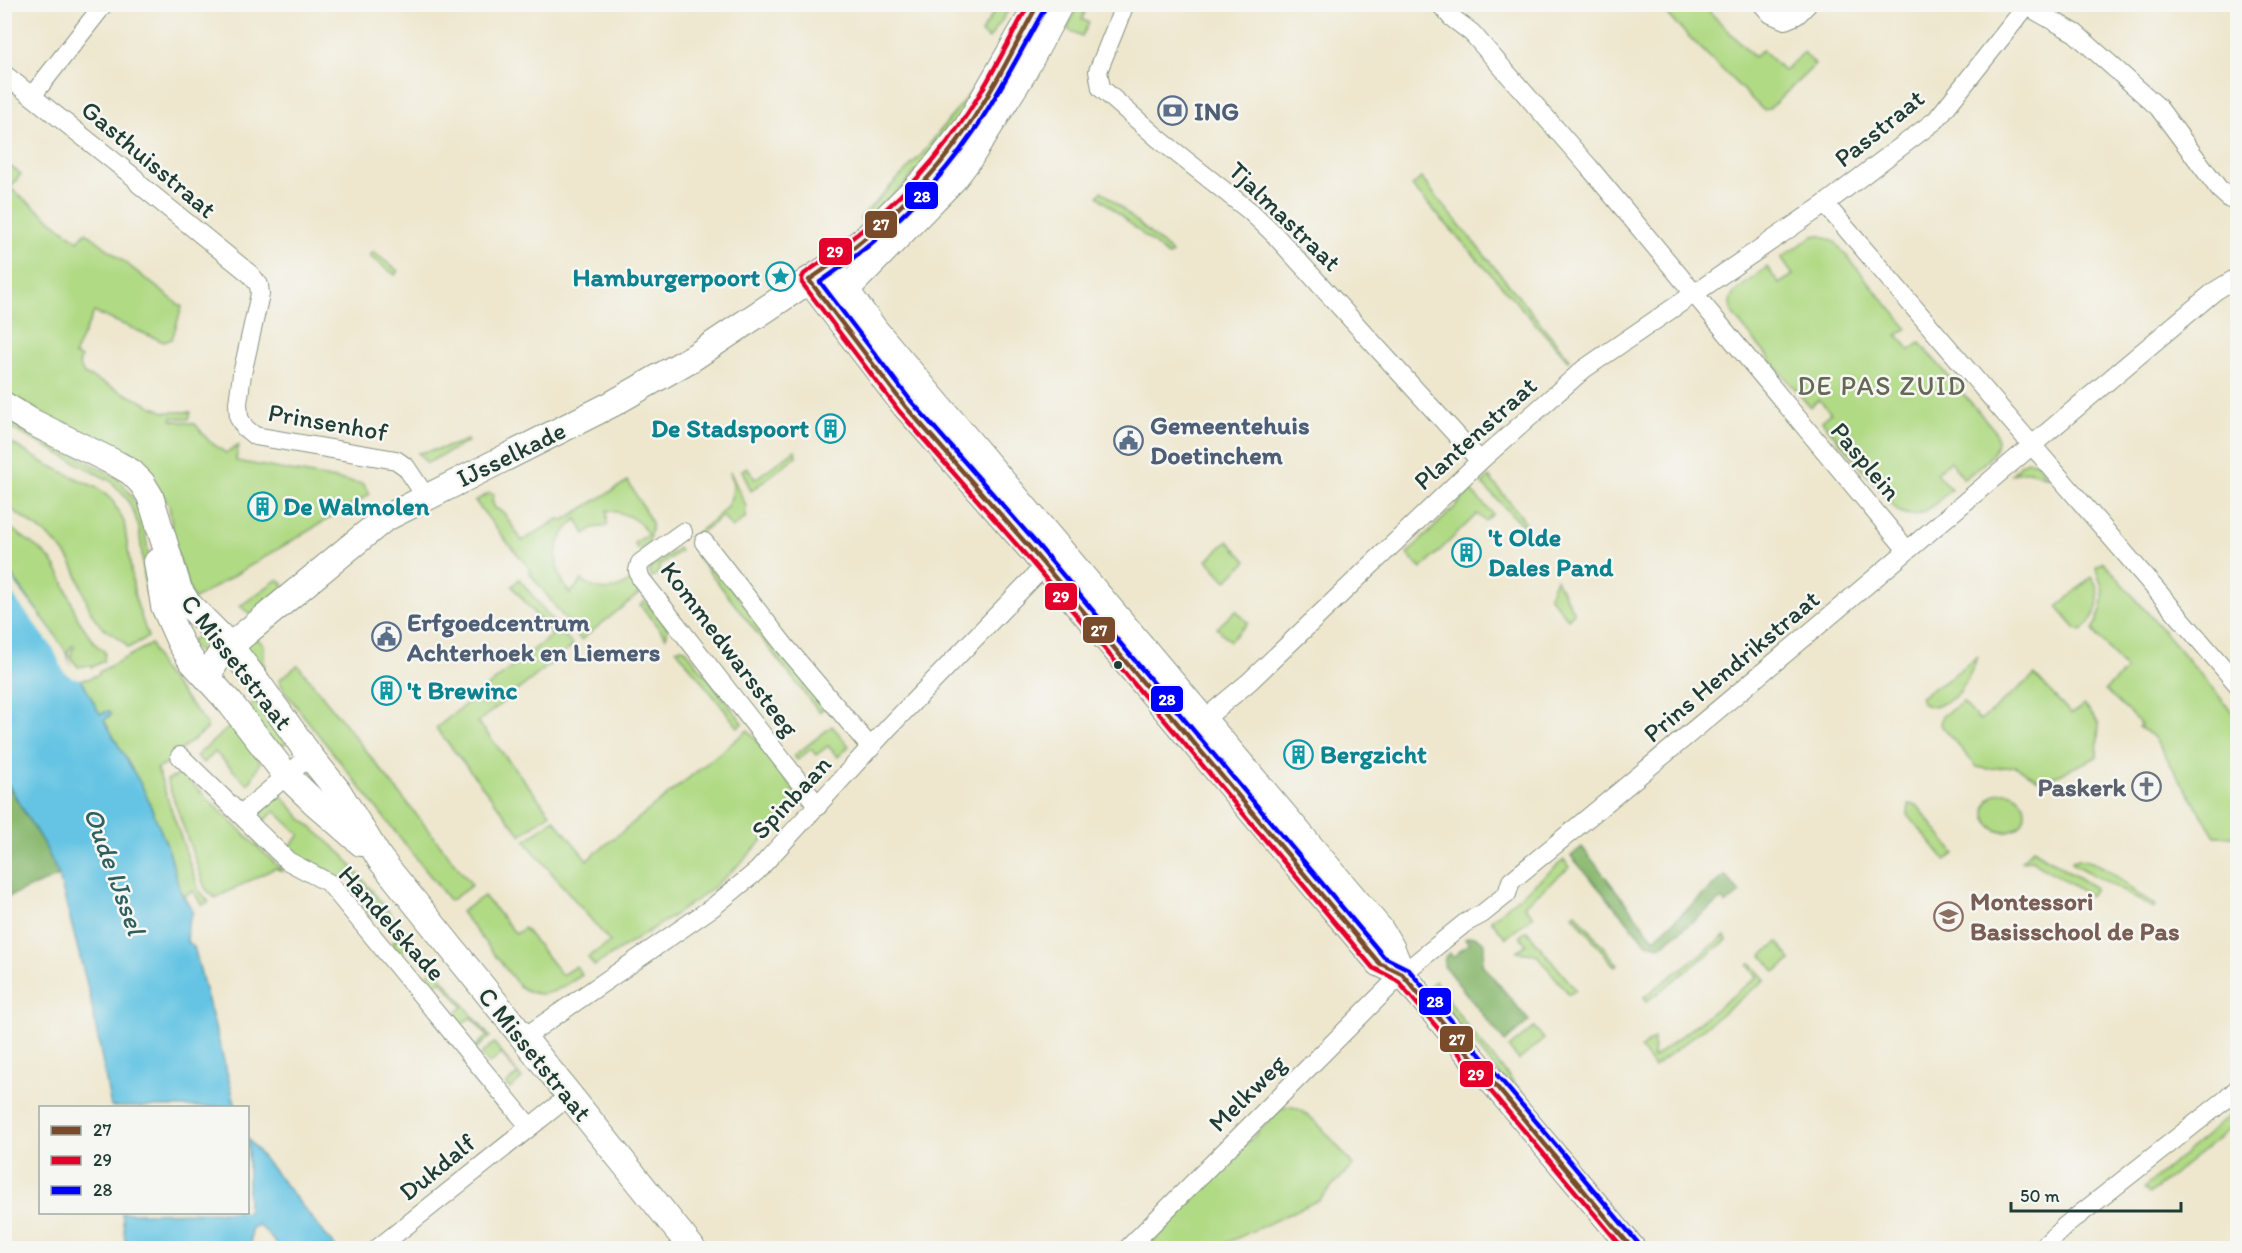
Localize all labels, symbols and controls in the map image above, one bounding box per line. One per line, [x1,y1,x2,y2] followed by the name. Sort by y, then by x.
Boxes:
[1827,82,1931,174] street label: Passtraat
[75,93,223,225] street label: Gasthuisstraat
[1157,95,1189,127] bank icon: ING
[1194,95,1239,127] place label: ING
[1222,154,1348,278] street label: Tjalmastraat
[904,181,939,210] line badge: 28
[913,187,931,206] text: 28
[864,210,898,239] line badge: 27
[873,215,889,234] text: 27
[818,237,853,266] line badge: 29
[827,242,843,261] text: 29
[573,261,760,293] place label: Hamburgerpoort
[765,261,797,293] place icon: Hamburgerpoort
[1407,369,1543,497] street label: Plantenstraat
[1797,369,1967,402] district label: DE PAS ZUID
[266,396,390,448] street label: Prinsenhof
[1150,409,1309,471] place label: Gemeentehuis Doetinchem
[651,412,809,444] place label: De Stadspoort
[814,412,846,444] building icon: De Stadspoort
[451,414,571,494] street label: IJsselkade
[1824,415,1908,507] street label: Pasplein
[1113,424,1145,456] public building icon: Gemeentehuis Doetinchem
[246,490,278,522] building icon: De Walmolen
[283,490,430,522] place label: De Walmolen
[1488,521,1614,583] place label: 't Olde Dales Pand
[1451,536,1483,568] building icon: 't Olde Dales Pand
[654,555,807,743] street label: Kommedwarssteeg
[1044,582,1078,611] line badge: 29
[1636,583,1826,749] street label: Prins Hendrikstraat
[1053,587,1069,606] text: 29
[174,588,300,737] street label: C Missetstraat
[406,606,660,668] place label: Erfgoedcentrum Achterhoek en Liemers
[1082,616,1116,644] line badge: 27
[370,621,402,653] public building icon: Erfgoedcentrum Achterhoek en Liemers
[1091,621,1107,640] text: 27
[1112,659,1124,671] unlabelled marker
[370,674,402,706] building icon: 't Brewinc
[407,674,518,706] place label: 't Brewinc
[1150,685,1184,713] line badge: 28
[1158,690,1176,709] text: 28
[1283,738,1315,770] building icon: Bergzicht
[1320,738,1427,770] place label: Bergzicht
[744,748,838,846] street label: Spinbaan
[2037,771,2127,803] place label: Paskerk
[2131,771,2163,803] church icon: Paskerk
[77,803,154,942] water label: Oude IJssel
[332,859,452,987] street label: Handelskade
[1970,885,2180,947] place label: Montessori Basisschool de Pas
[1933,900,1965,932] school or university icon: Montessori Basisschool de Pas
[471,980,599,1128] street label: C Missetstraat
[1418,987,1452,1016] line badge: 28
[1426,992,1444,1011] text: 28
[1439,1025,1474,1053] line badge: 27
[1449,1030,1465,1049] text: 27
[1201,1047,1293,1139] street label: Melkweg
[1459,1060,1494,1088] line badge: 29
[1468,1065,1484,1084] text: 29
[39,1106,249,1214] legend
[93,1119,111,1141] text: 27
[392,1126,482,1207] street label: Dukdalf
[93,1149,112,1171] text: 29
[2011,1175,2180,1213] scale bar
[93,1179,112,1201] text: 28
[2020,1185,2060,1207] text: 50 m

